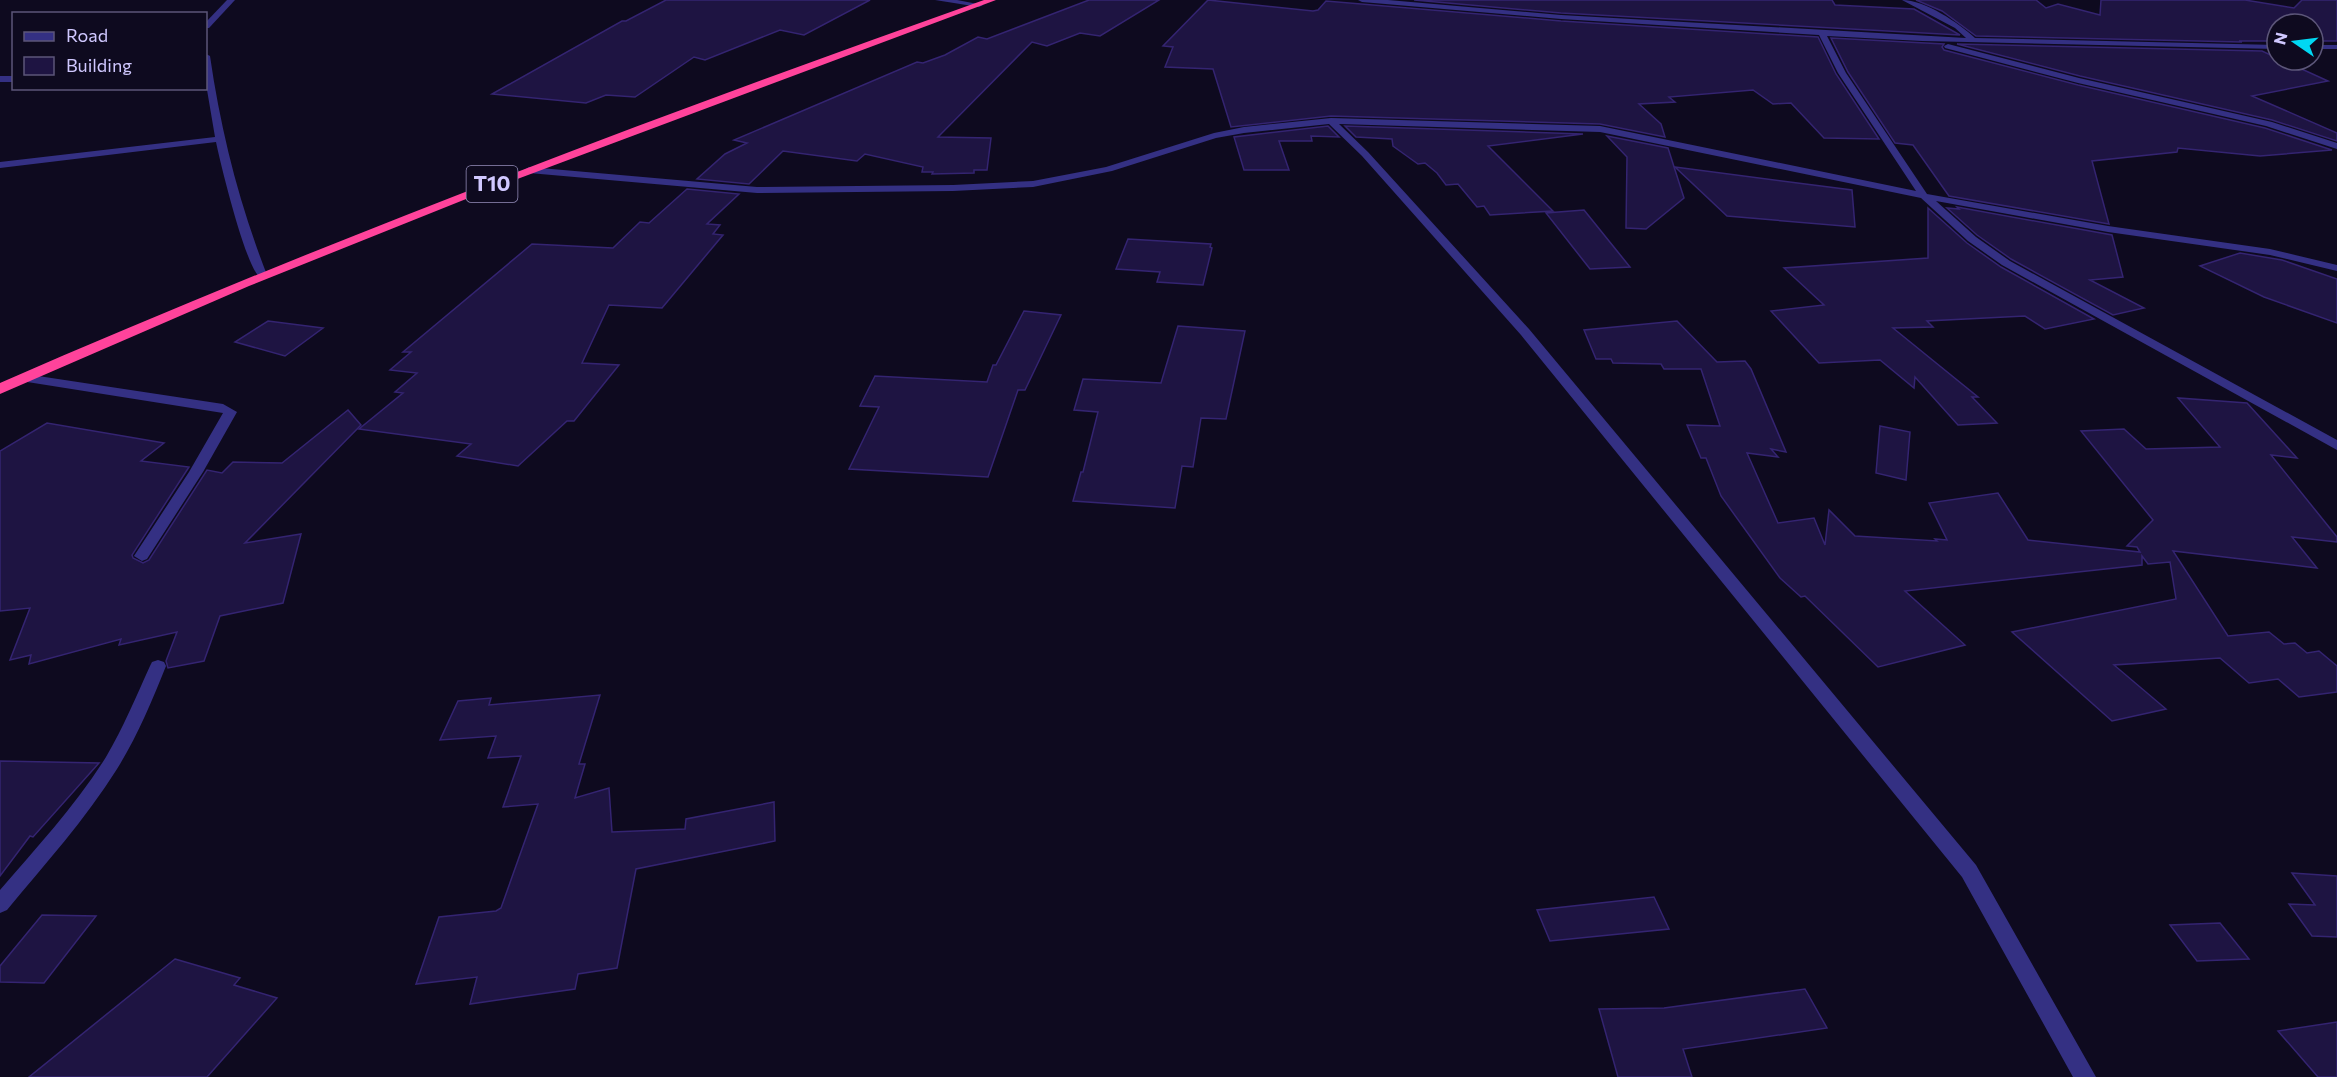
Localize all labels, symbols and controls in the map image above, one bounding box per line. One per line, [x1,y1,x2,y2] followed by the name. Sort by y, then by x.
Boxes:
[12,12,207,90] legend
[2265,12,2325,72] north arrow
[66,24,108,46] text: Road
[2269,30,2291,46] text: N
[66,54,132,76] text: Building
[466,166,518,202] road number: T10

